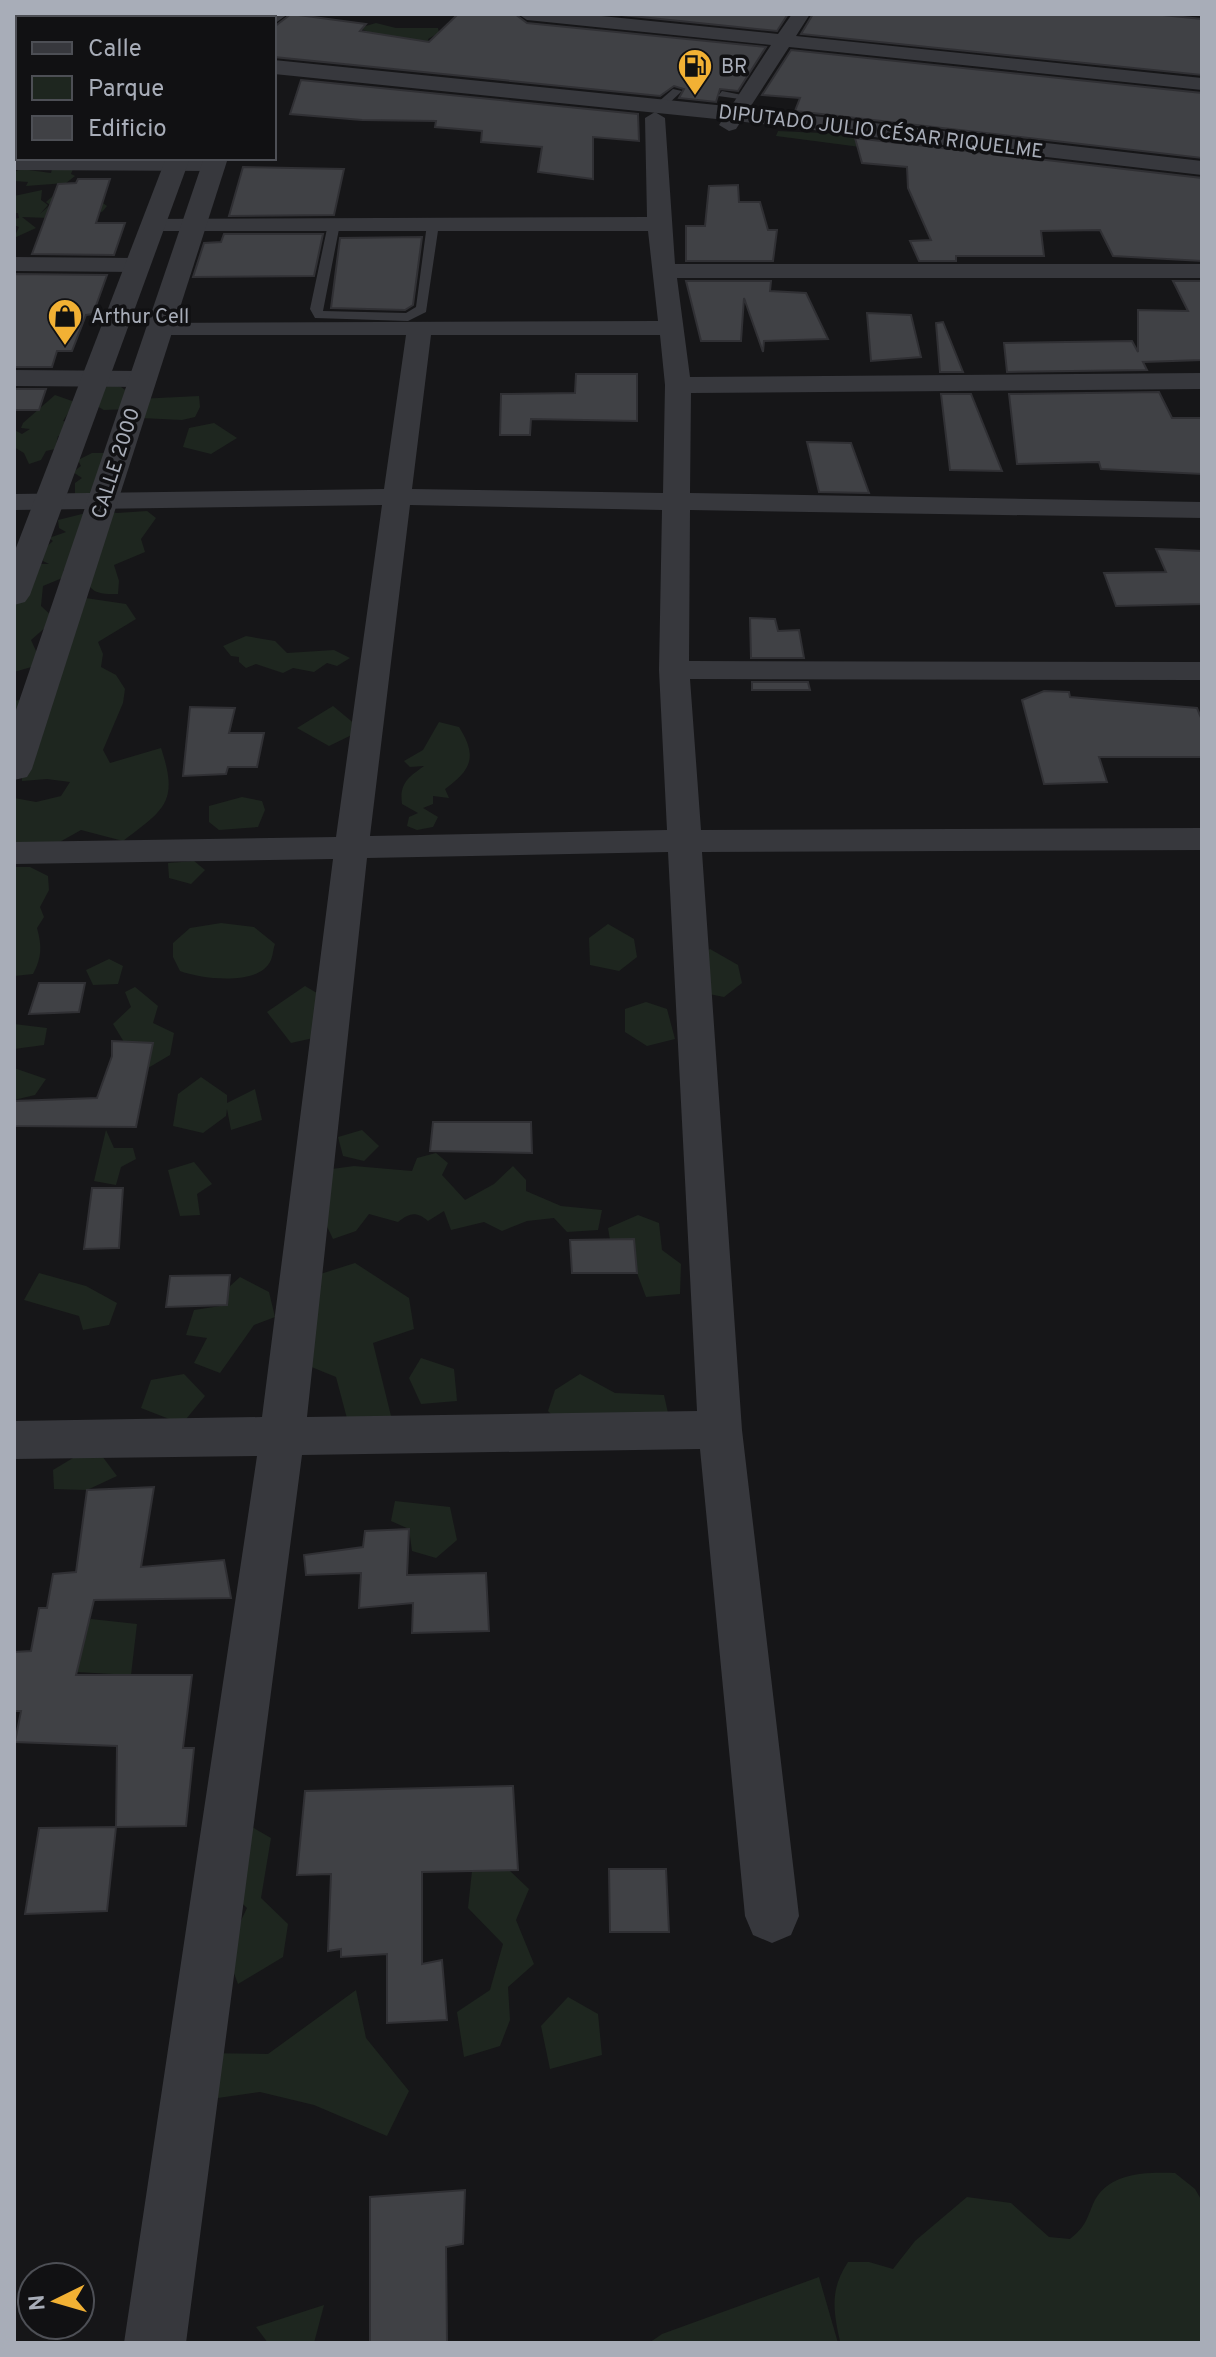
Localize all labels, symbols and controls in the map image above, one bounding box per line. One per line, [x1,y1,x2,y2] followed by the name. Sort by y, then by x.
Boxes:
[16,16,276,160] legend
[88,35,142,65] text: Calle
[676,47,714,97] fuel station icon: BR
[721,55,747,81] place label: BR
[88,75,164,105] text: Parque
[717,98,1045,166] street label: DIPUTADO JULIO CÉSAR RIQUELME
[88,115,167,145] text: Edificio
[46,297,84,347] shop icon: Arthur Cell
[91,305,189,331] place label: Arthur Cell
[87,405,147,522] street label: CALLE 2000
[16,2261,96,2341] north arrow
[24,2293,53,2312] text: N

